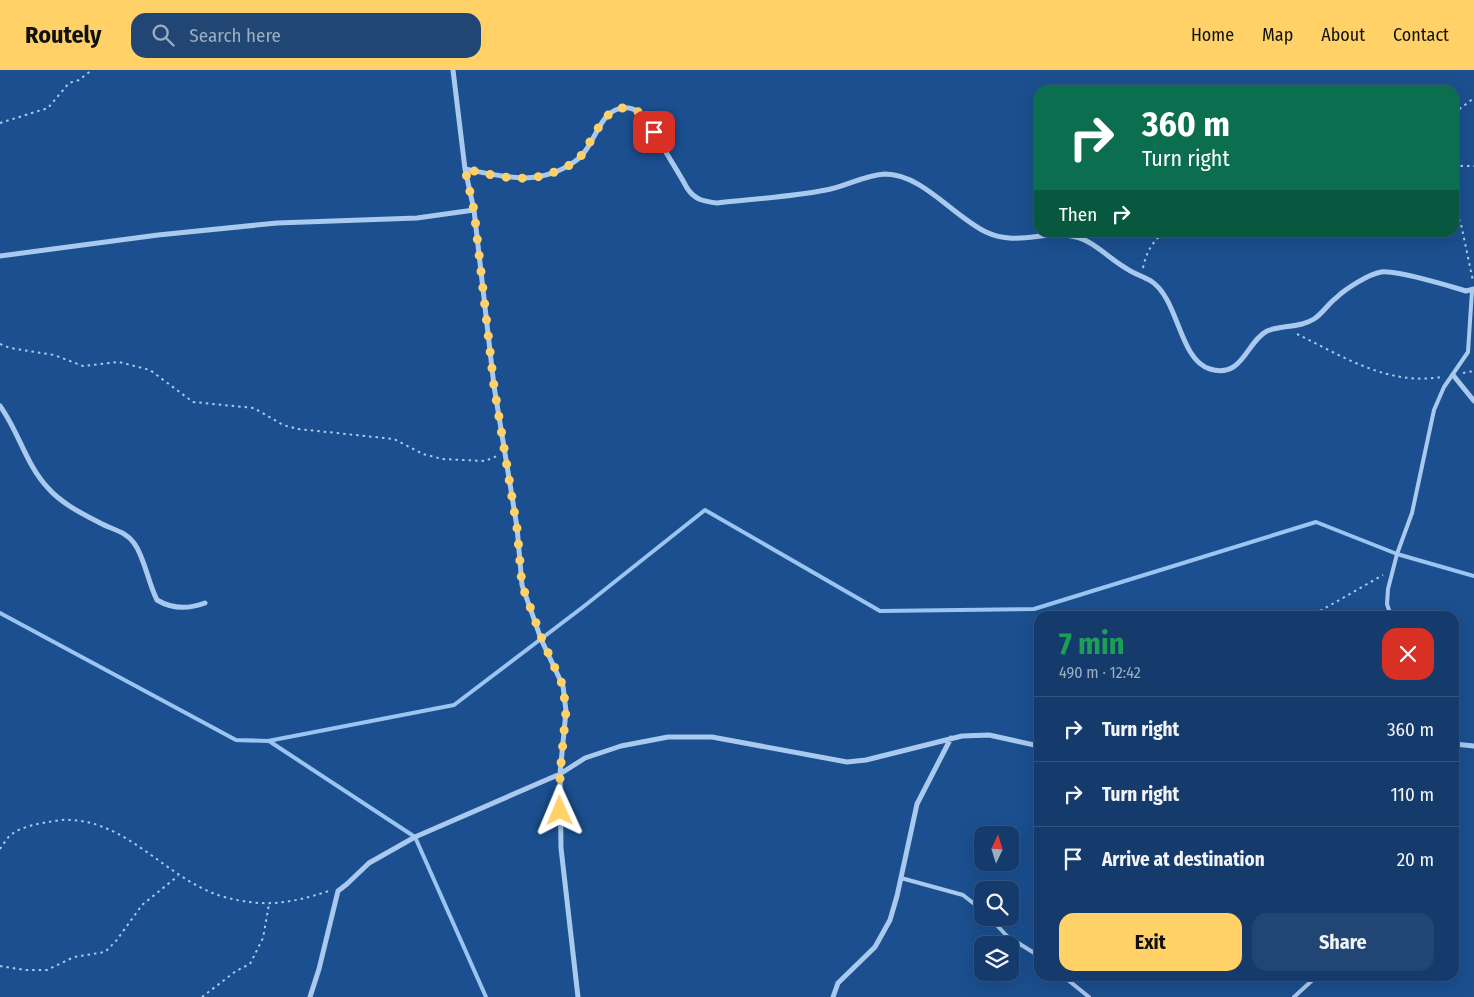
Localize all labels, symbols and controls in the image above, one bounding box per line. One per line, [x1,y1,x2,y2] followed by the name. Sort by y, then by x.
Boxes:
[131,13,481,58] search box
[25,21,101,49] text: Routely
[149,21,177,49] icon: search
[189,24,281,47] text: Search here
[1191,24,1234,46] text: Home
[1262,24,1293,46] text: Map
[1321,24,1365,46] text: About
[1393,24,1449,46] text: Contact
[1142,103,1230,145] text: 360 m
[1059,105,1124,170] icon: right
[633,111,675,153] pin
[640,118,668,146] icon: arrive
[1142,145,1230,172] text: Turn right
[1107,200,1135,228] icon: right
[1059,203,1097,226] text: Then
[1059,626,1124,662] text: 7 min
[1382,628,1434,680] button: close
[1059,663,1141,682] text: 490 m · 12:42
[1059,715,1087,743] icon: right
[1102,718,1179,741] text: Turn right
[1387,718,1434,741] text: 360 m
[1059,780,1087,808] icon: right
[1102,783,1179,806] text: Turn right
[1390,783,1434,806] text: 110 m
[533,784,585,836] position arrow
[974,826,1019,871] north arrow
[974,826,1019,981] map controls
[1059,845,1087,873] icon: arrive
[1102,848,1265,871] text: Arrive at destination
[1397,848,1434,871] text: 20 m
[974,881,1019,926] button: search
[1059,913,1242,971] button: Exit
[1252,913,1434,971] button: Share
[974,936,1019,981] button: layers

